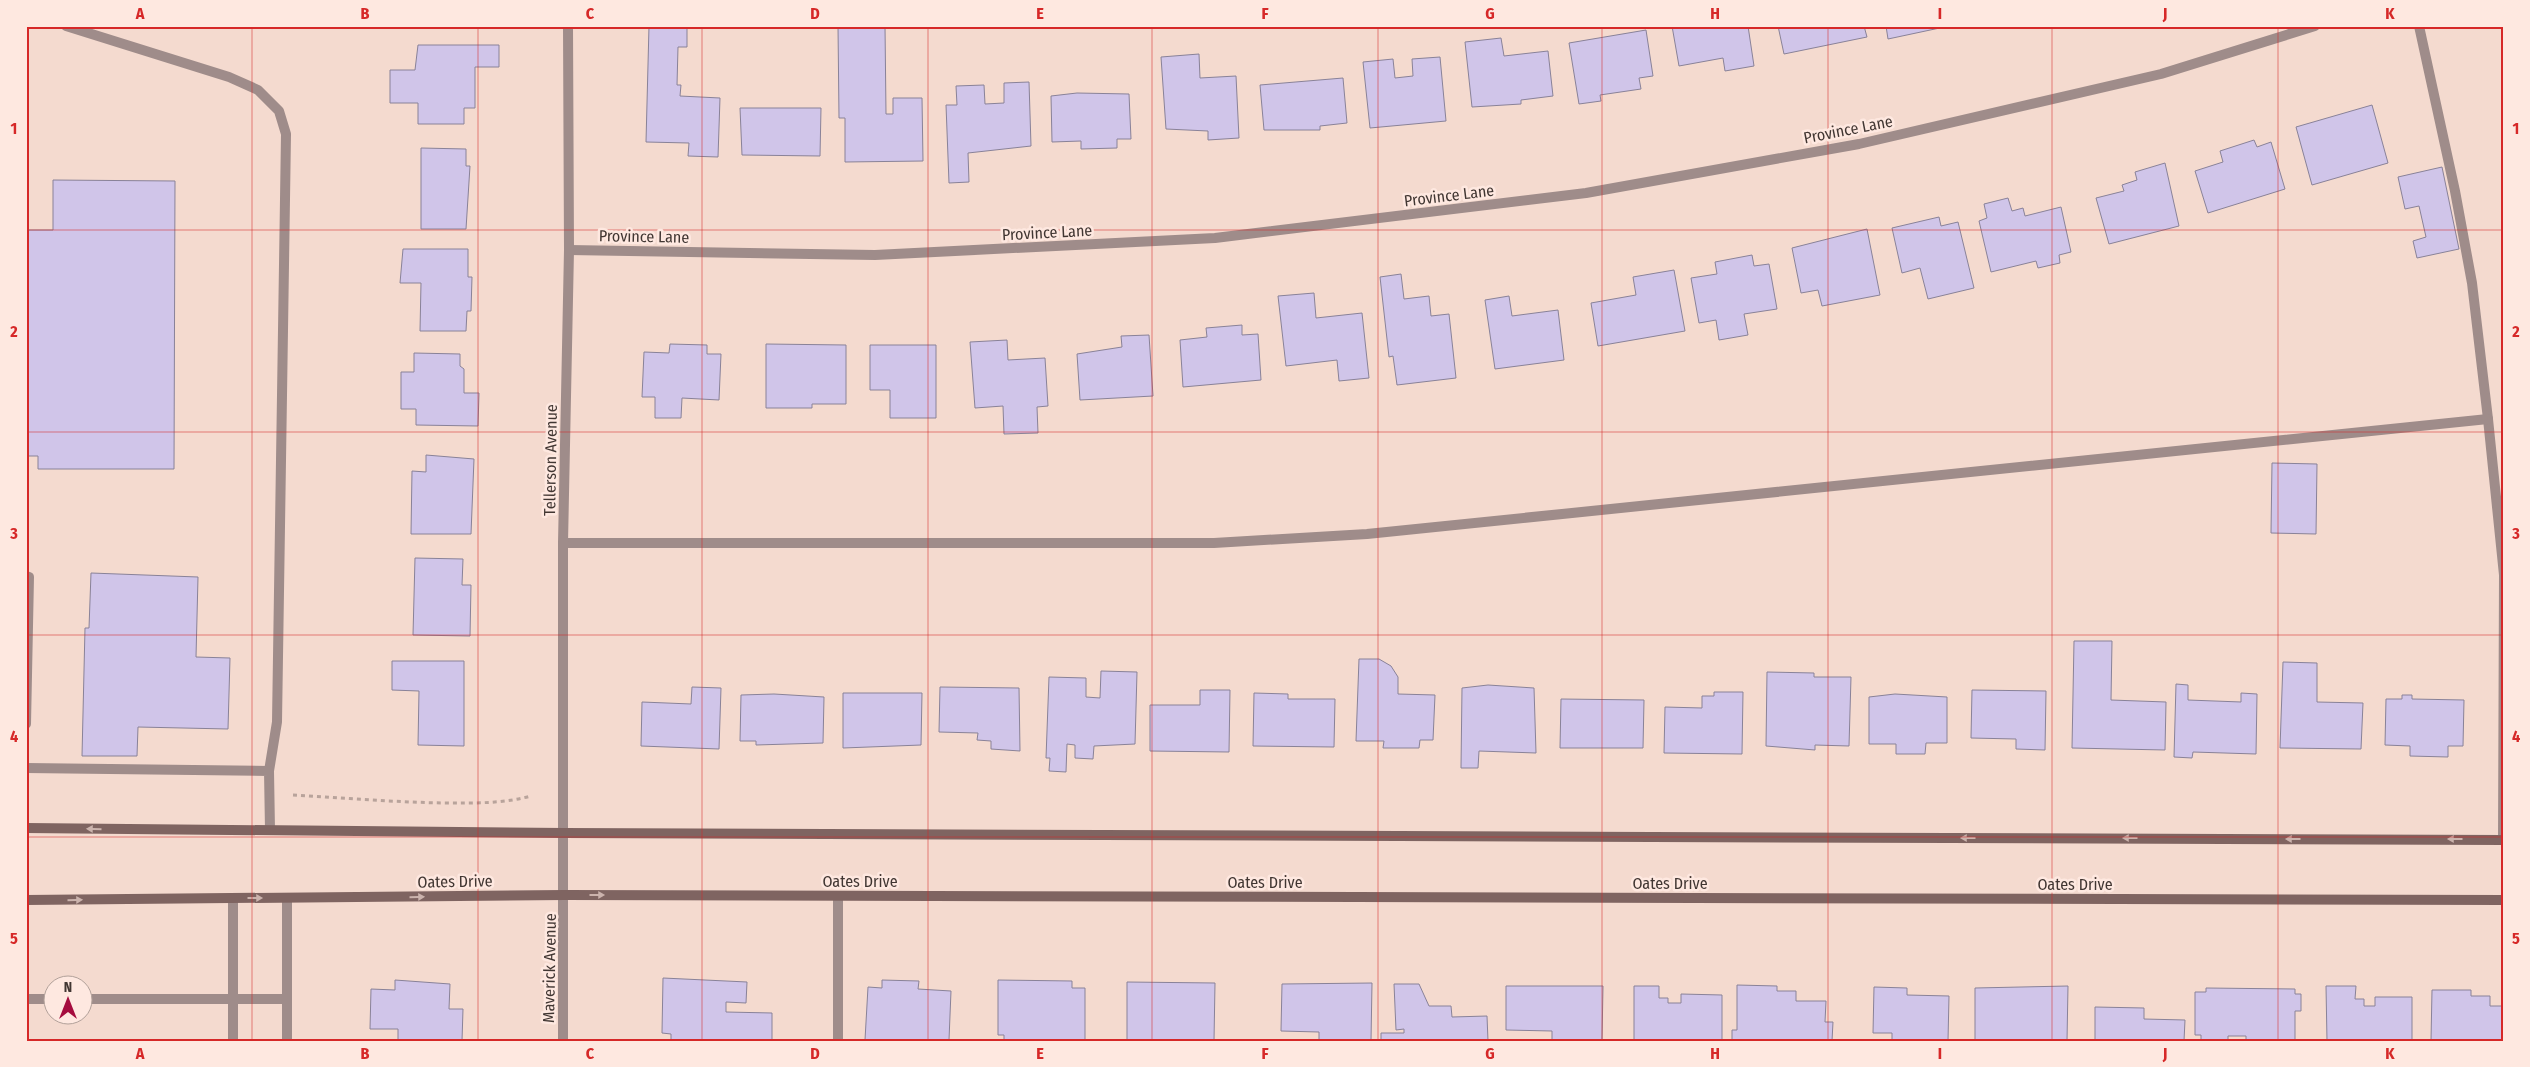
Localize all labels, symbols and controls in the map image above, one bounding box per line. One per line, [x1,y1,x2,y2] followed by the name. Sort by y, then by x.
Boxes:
[135,4,145,23] text: A
[361,4,370,23] text: B
[586,4,595,23] text: C
[810,4,820,23] text: D
[1036,4,1044,23] text: E
[1261,4,1269,23] text: F
[1485,4,1495,23] text: G
[1710,4,1720,23] text: H
[1938,4,1942,23] text: I
[2162,4,2167,23] text: J
[2385,4,2395,23] text: K
[1802,112,1894,147] street label: Province Lane
[11,119,17,138] text: 1
[2513,119,2519,138] text: 1
[1403,181,1495,210] street label: Province Lane
[1001,221,1093,244] street label: Province Lane
[599,226,689,247] street label: Province Lane
[9,322,18,341] text: 2
[2511,322,2520,341] text: 2
[540,404,561,516] street label: Tellerson Avenue
[9,524,18,543] text: 3
[2511,524,2520,543] text: 3
[10,727,18,746] text: 4
[2512,727,2520,746] text: 4
[85,825,101,833] one-way arrow
[1959,834,1975,842] one-way arrow
[2122,834,2138,842] one-way arrow
[2284,835,2300,843] one-way arrow
[2447,835,2463,843] one-way arrow
[417,871,493,892] street label: Oates Drive
[822,872,898,891] street label: Oates Drive
[1227,873,1303,892] street label: Oates Drive
[1632,874,1708,893] street label: Oates Drive
[2037,875,2113,894] street label: Oates Drive
[590,891,606,899] one-way arrow
[410,892,426,900] one-way arrow
[247,894,263,902] one-way arrow
[67,896,83,904] one-way arrow
[539,913,560,1023] street label: Maverick Avenue
[10,929,18,948] text: 5
[2512,929,2520,948] text: 5
[42,974,92,1024] north arrow
[64,979,72,996] text: N
[135,1044,145,1063] text: A
[361,1044,370,1063] text: B
[586,1044,595,1063] text: C
[810,1044,820,1063] text: D
[1036,1044,1044,1063] text: E
[1261,1044,1269,1063] text: F
[1485,1044,1495,1063] text: G
[1710,1044,1720,1063] text: H
[1938,1044,1942,1063] text: I
[2162,1044,2167,1063] text: J
[2385,1044,2395,1063] text: K

